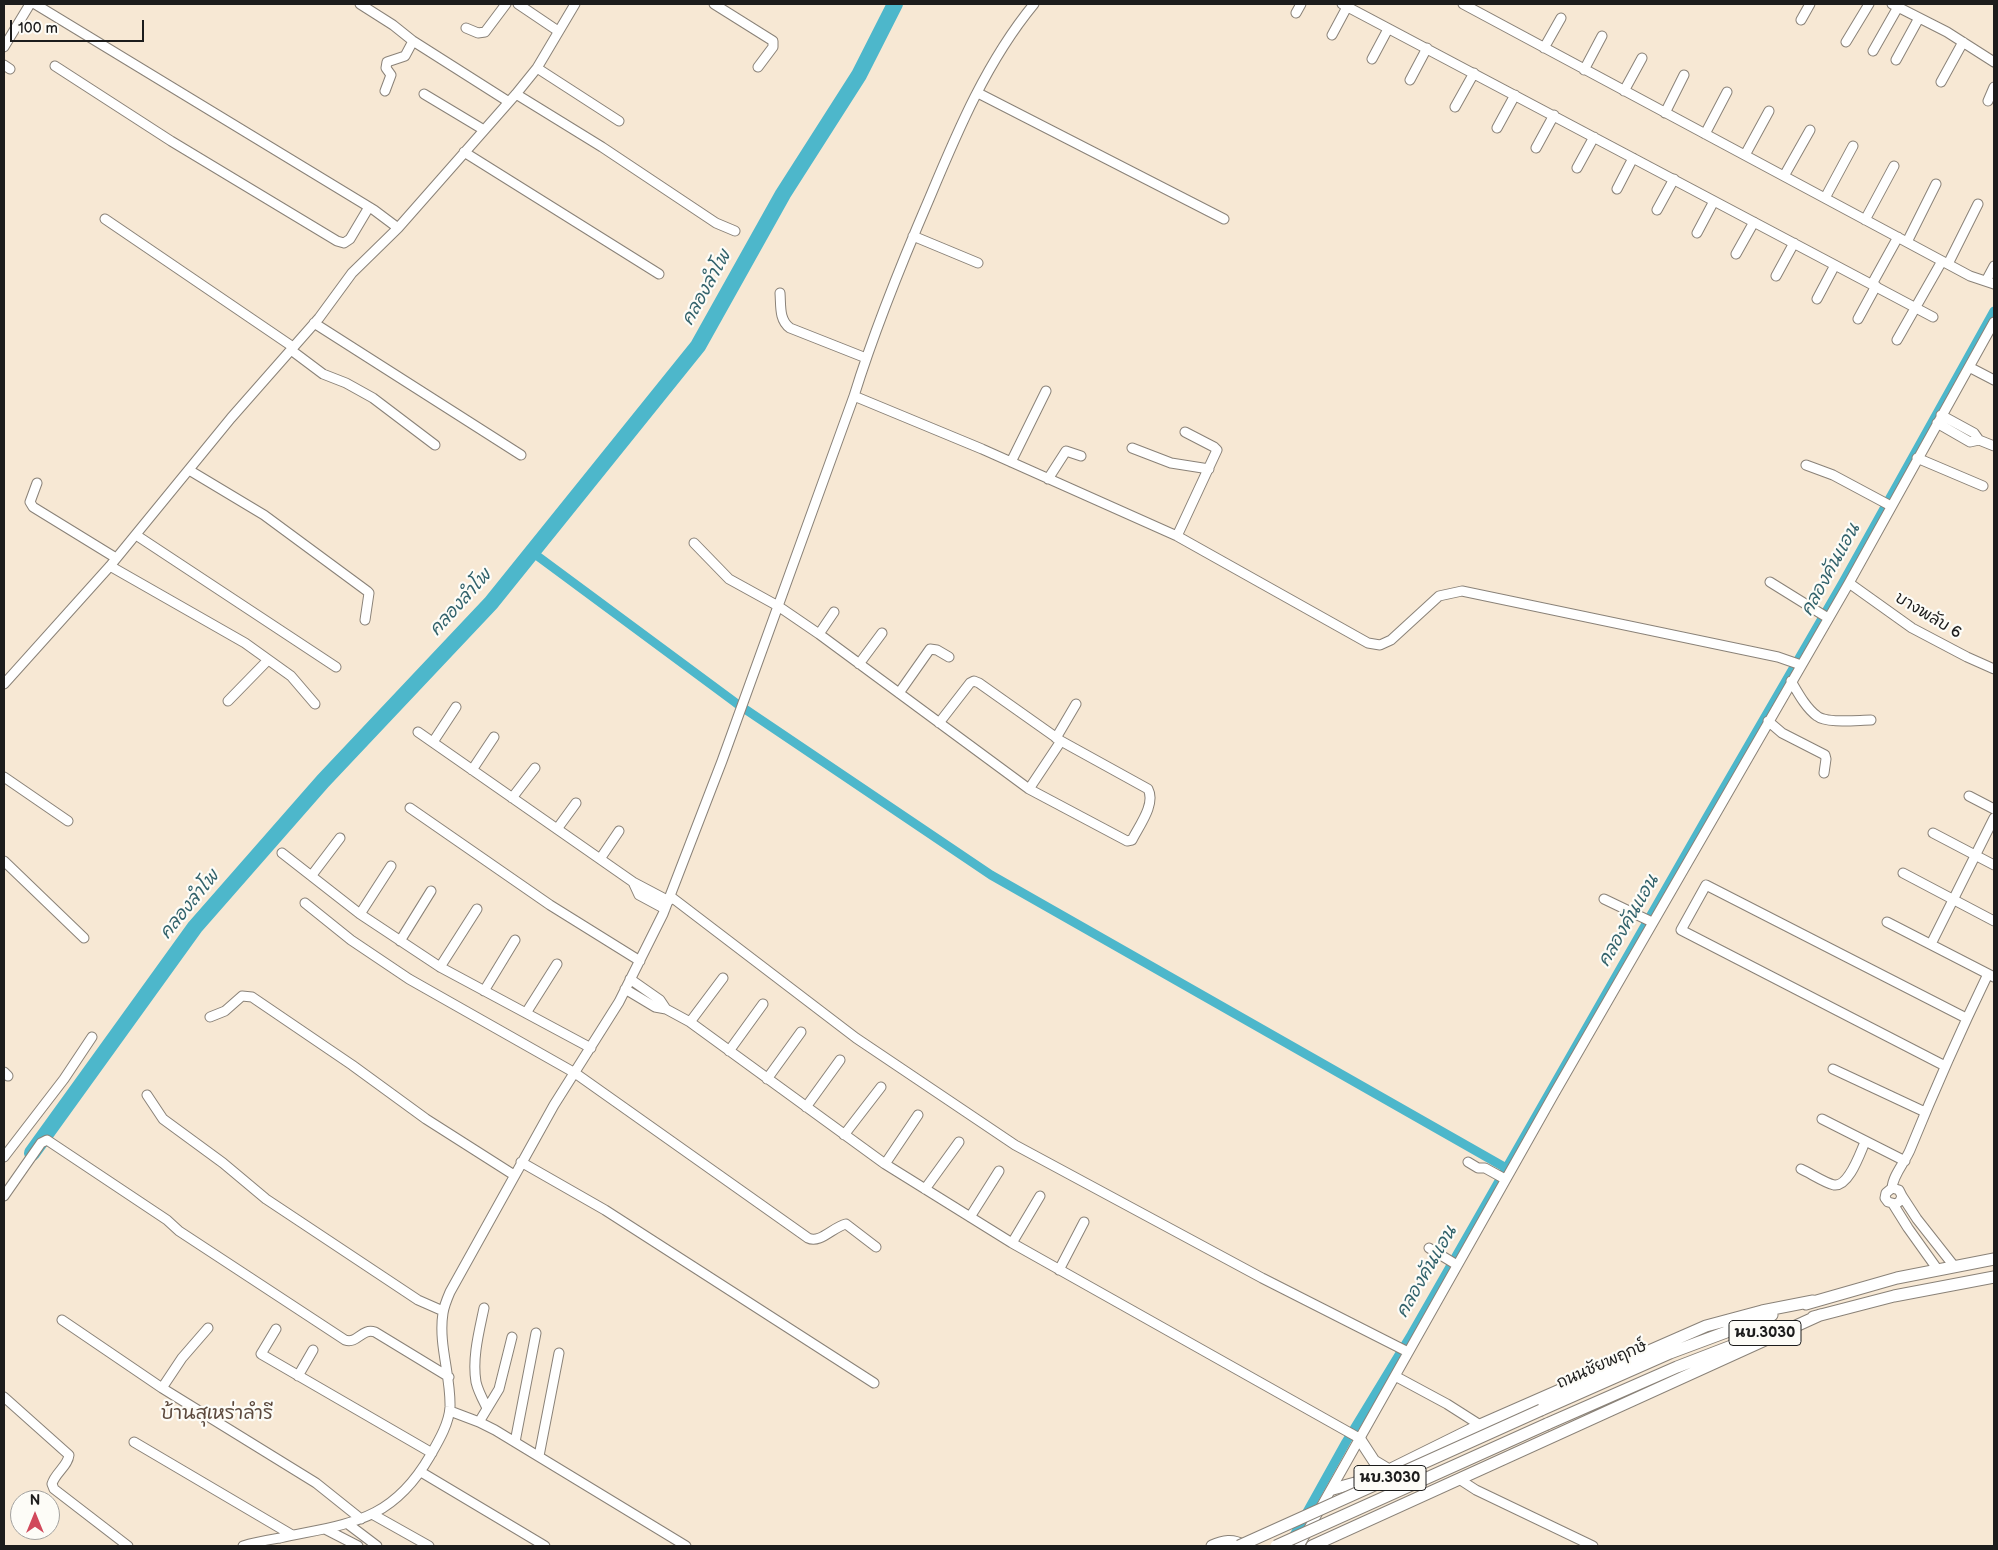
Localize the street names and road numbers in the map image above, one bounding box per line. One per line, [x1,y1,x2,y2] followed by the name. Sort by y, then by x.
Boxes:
[1891,589,1965,643] street label: บางพลับ 6
[1729,1320,1801,1346] road number: นบ.3030
[1554,1337,1650,1393] street label: ถนนชัยพฤกษ์
[1354,1466,1426,1490] road number: นบ.3030

